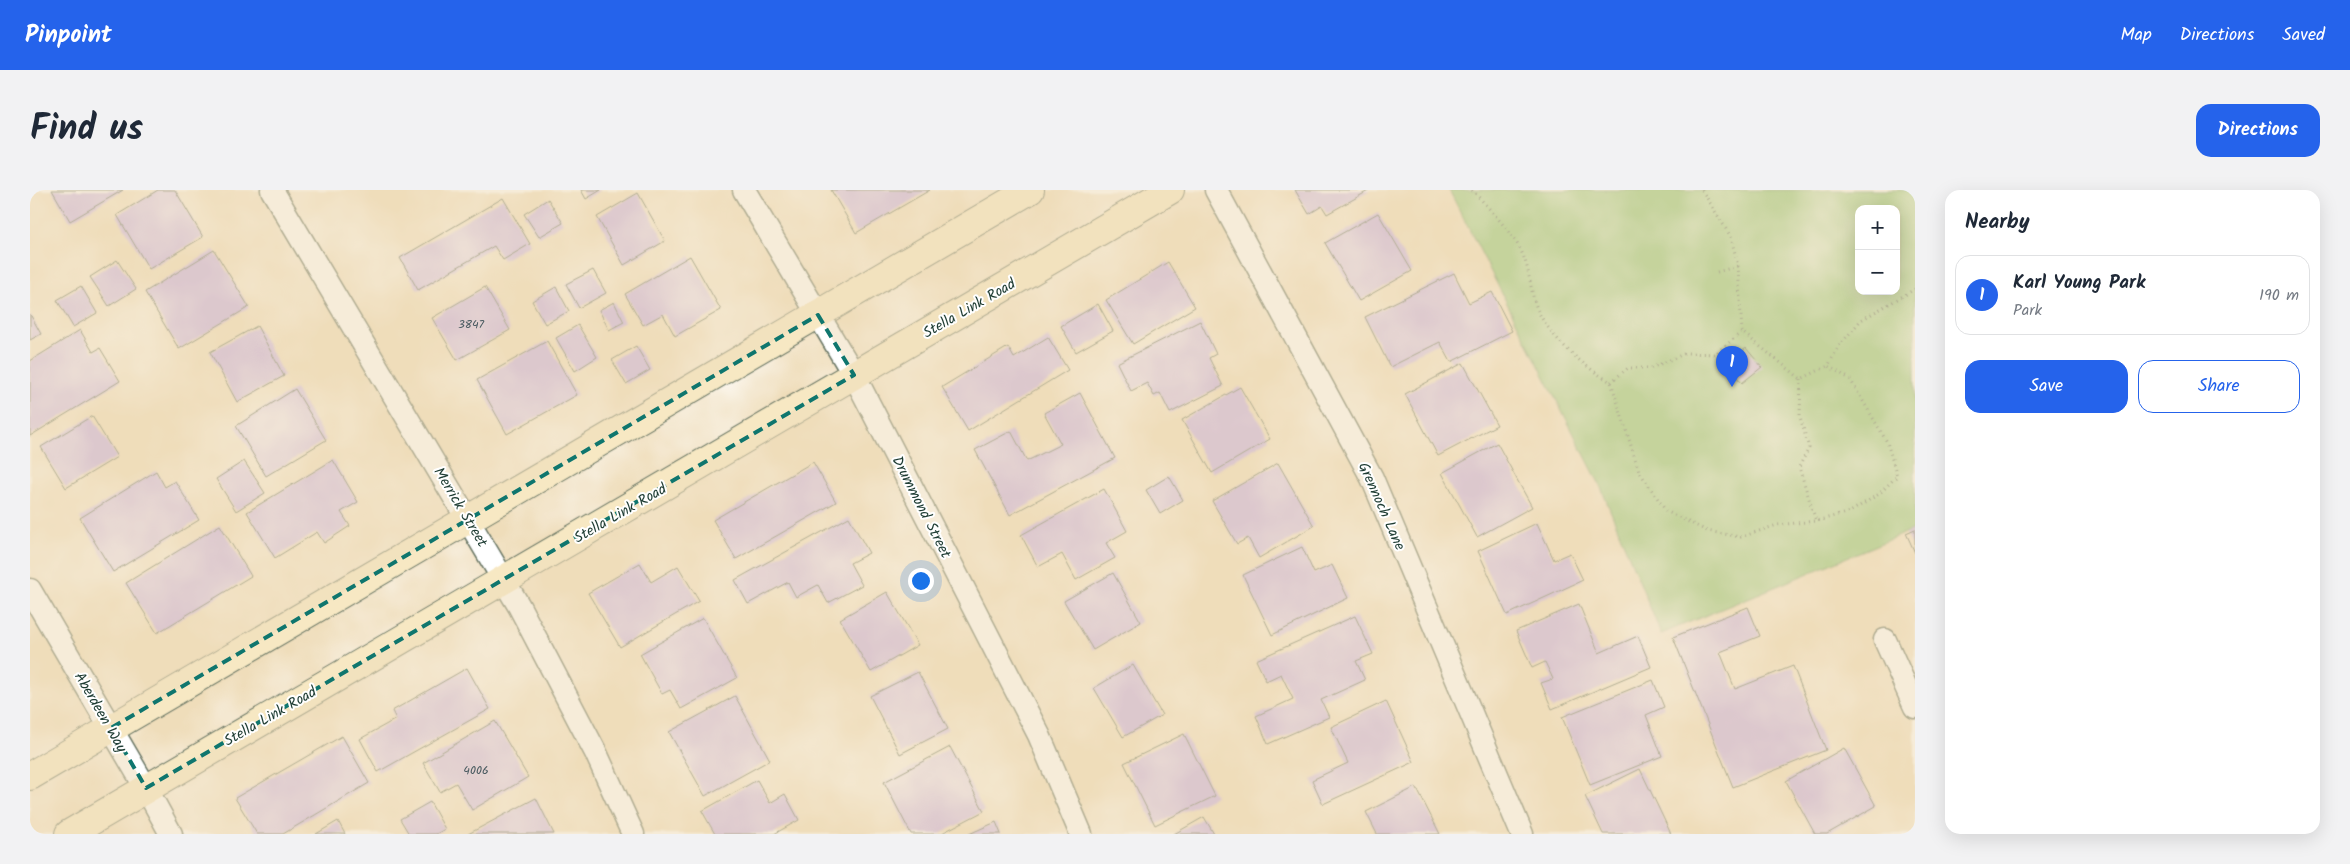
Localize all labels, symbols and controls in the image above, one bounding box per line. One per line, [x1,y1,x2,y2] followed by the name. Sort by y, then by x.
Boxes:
[25,16,112,55] text: Pinpoint
[2120,21,2152,50] text: Map
[2180,21,2254,50] text: Directions
[2282,21,2325,50] text: Saved
[30,102,143,158] text: Find us
[2196,104,2320,157] button: Directions
[1855,205,1900,295] map controls
[1855,205,1900,250] button: +
[1965,206,2030,239] text: Nearby
[1855,250,1900,295] button: −
[2013,268,2145,298] text: Karl Young Park
[919,272,1021,345] street label: Stella Link Road
[1980,283,1984,308] text: 1
[2259,283,2299,308] text: 190 m
[2013,298,2042,323] text: Park
[458,315,485,334] house number: 3847
[1716,346,1748,387] pin: 1
[1965,360,2128,413] button: Save
[2138,360,2300,413] button: Share
[885,452,957,563] street label: Drummond Street
[1351,458,1411,555] street label: Grennoch Lane
[427,463,494,552] street label: Merrick Street
[570,477,672,550] street label: Stella Link Road
[908,568,934,594] your location
[67,668,133,758] street label: Aberdeen Way
[220,680,322,753] street label: Stella Link Road
[463,761,489,780] house number: 4006

